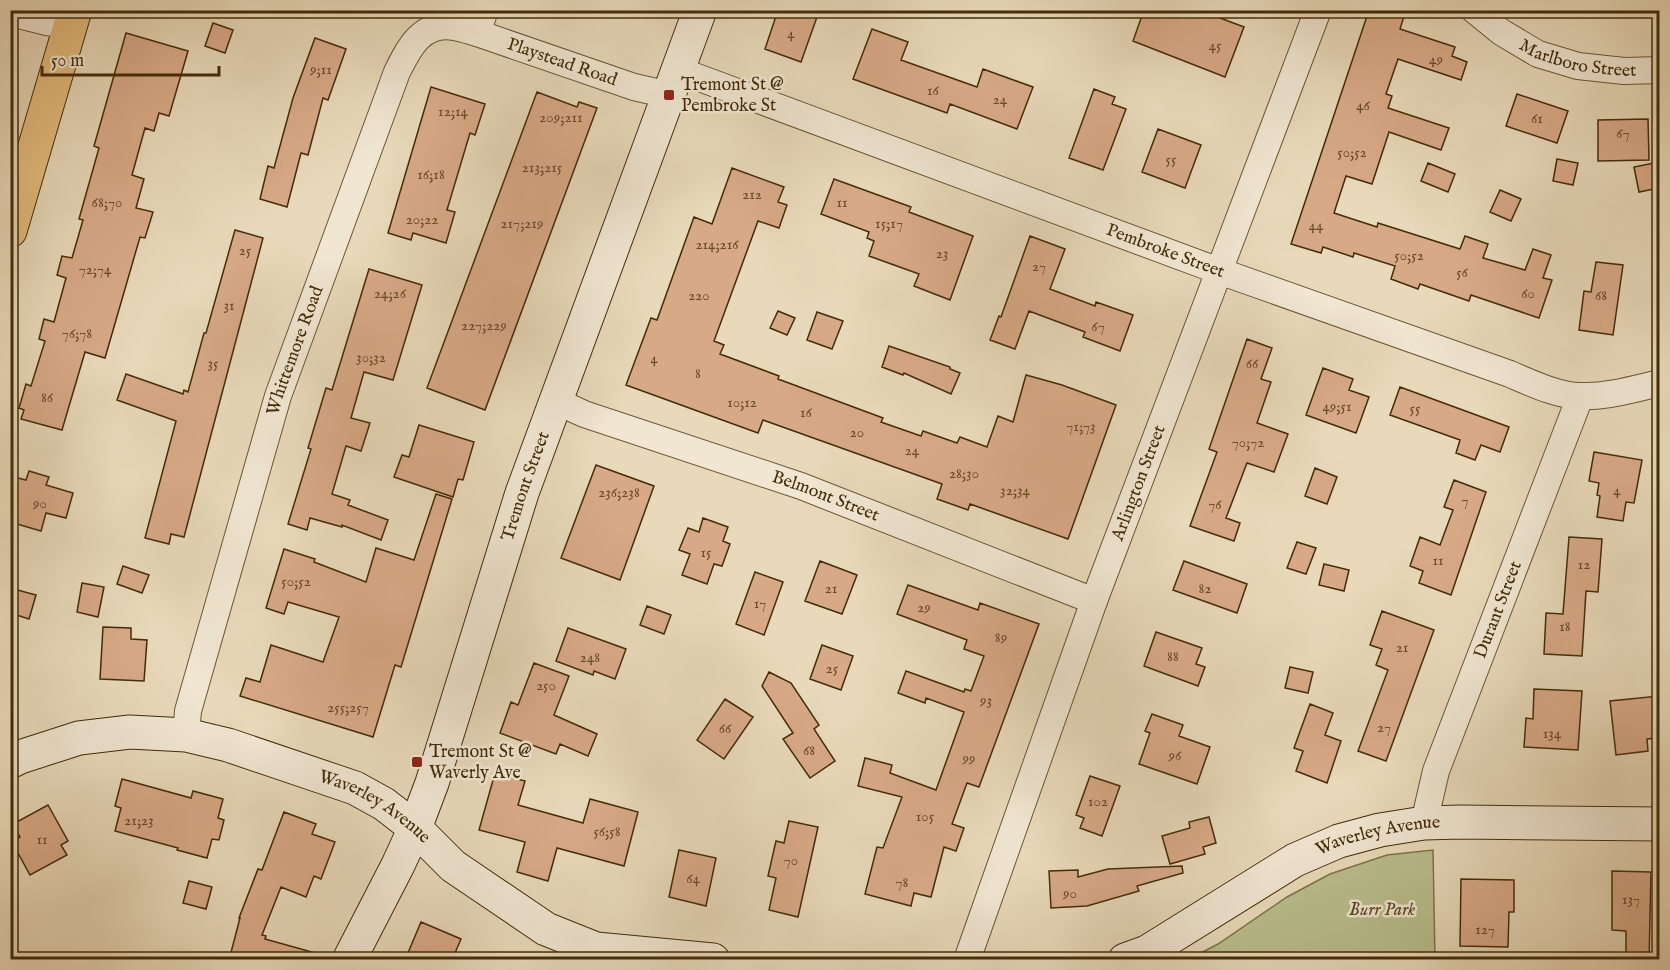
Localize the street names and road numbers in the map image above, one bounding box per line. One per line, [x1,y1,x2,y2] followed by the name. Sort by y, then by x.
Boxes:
[504,33,620,92] street label: Playstead Road
[1515,34,1637,83] street label: Marlboro Street
[1103,219,1228,284] street label: Pembroke Street
[262,282,329,418] street label: Whittemore Road
[1106,422,1171,545] street label: Arlington Street
[496,428,555,544] street label: Tremont Street
[769,466,882,527] street label: Belmont Street
[1469,558,1527,662] street label: Durant Street
[316,765,436,849] street label: Waverley Avenue
[1312,811,1440,861] street label: Waverley Avenue

